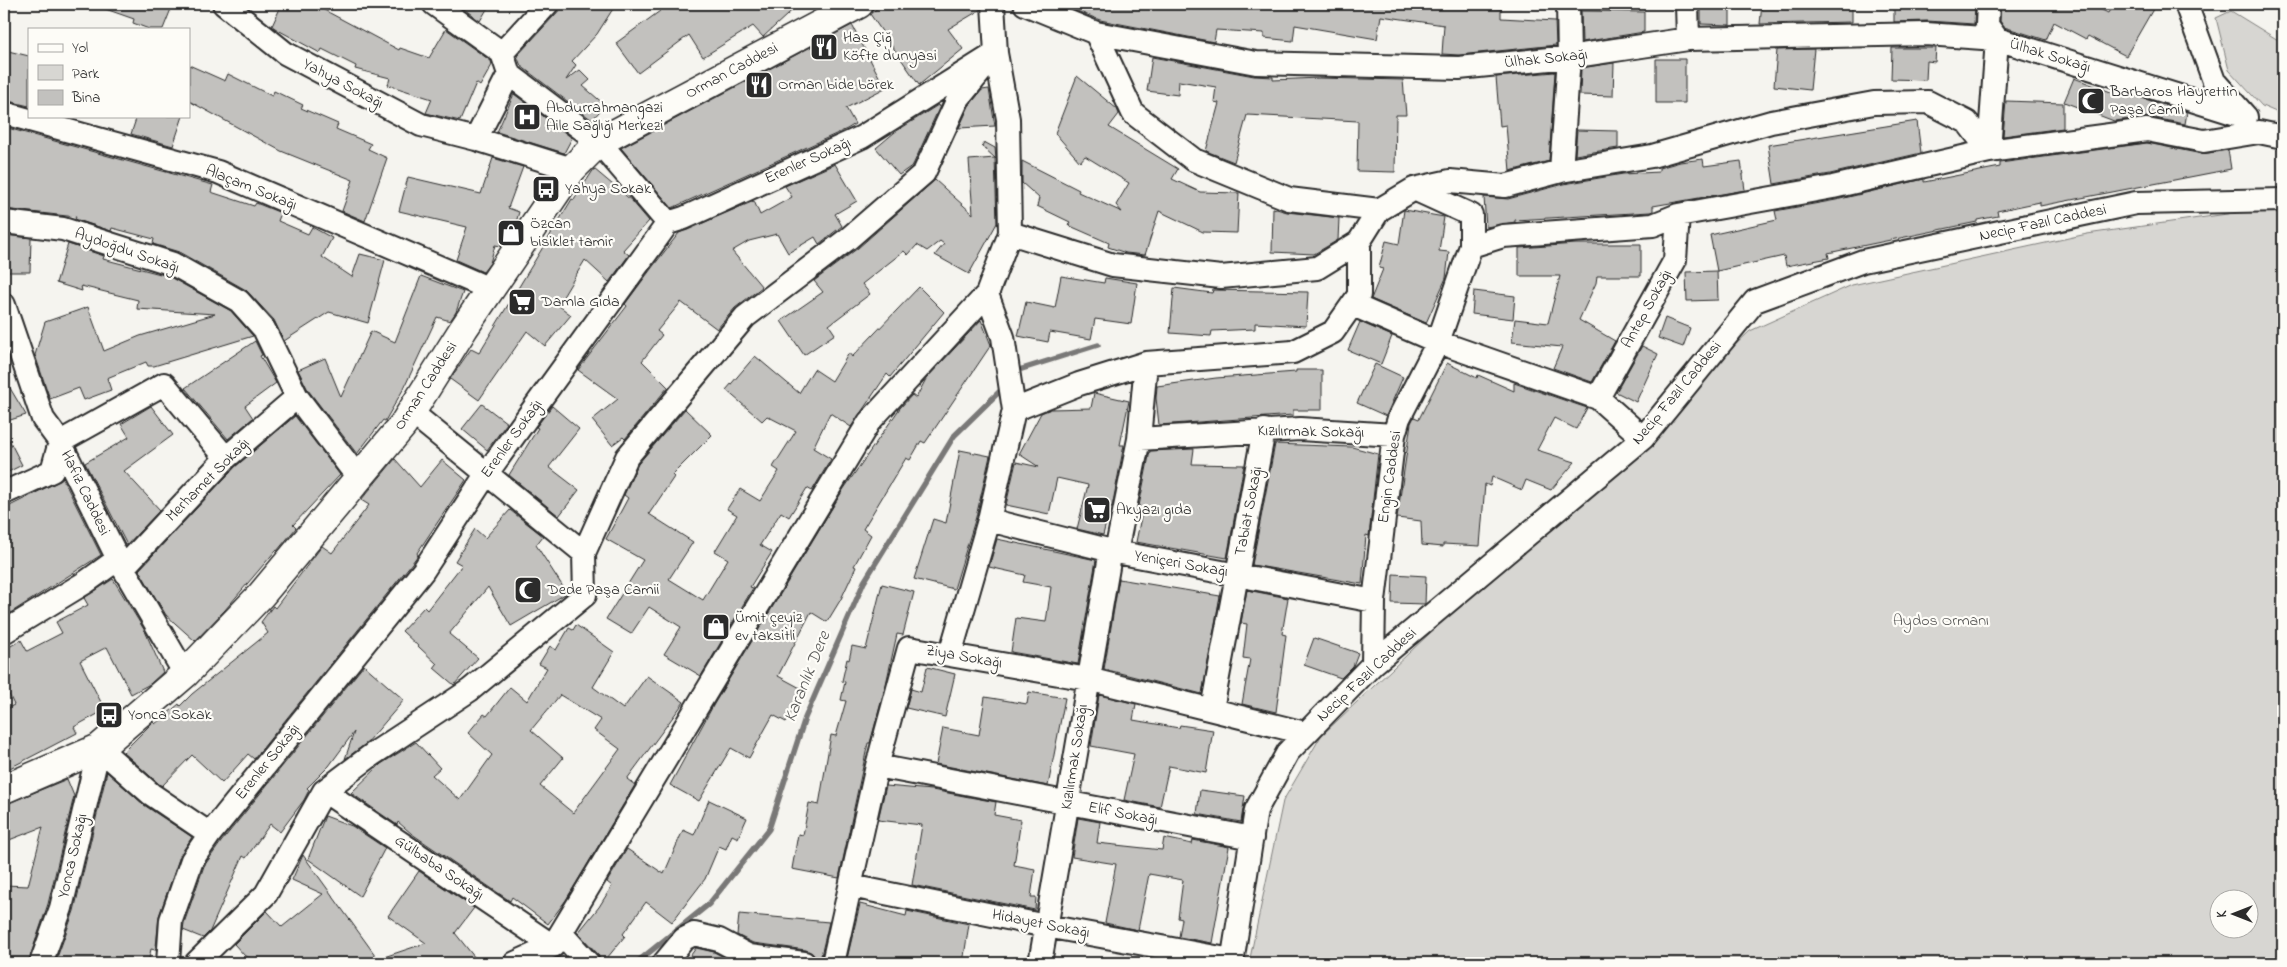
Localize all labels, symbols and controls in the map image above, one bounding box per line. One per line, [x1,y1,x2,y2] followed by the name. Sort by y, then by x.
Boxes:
[843,26,937,68] place label: Has Çiğ Köfte dunyasi
[28,28,190,118] legend
[809,32,839,62] restaurant icon: Has Çiğ Köfte dunyasi
[2006,32,2094,80] street label: Ülhak Sokağı
[681,36,783,106] street label: Orman Caddesi
[72,37,88,59] text: Yol
[1503,43,1589,75] street label: Ülhak Sokağı
[298,53,388,116] street label: Yahya Sokağı
[72,63,100,85] text: Park
[744,70,774,100] restaurant icon: Orman bide börek
[778,73,895,97] place label: Orman bide börek
[2109,80,2237,122] place label: Barbaros Hayrettin Paşa Camiİ
[2076,86,2106,116] mosque icon: Barbaros Hayrettin Paşa Camiİ
[71,87,100,109] text: Bina
[546,96,663,138] place label: Abdurrahmangazi Aile Sağlığı Merkezi
[512,102,542,132] hospital icon: Abdurrahmangazi Aile Sağlığı Merkezi
[761,131,855,191] street label: Erenler Sokağı
[201,159,301,217] street label: Alaçam Sokağı
[531,174,561,204] bus stop icon: Yahya Sokak
[565,177,652,201] place label: Yahya Sokak
[1977,198,2109,248] street label: Necip Fazıl Caddesi
[530,212,613,254] place label: Özcan bisiklet tamir
[496,218,526,248] shop icon: Özcan bisiklet tamir
[71,222,183,280] street label: Aydoğdu Sokağı
[1615,265,1679,353] street label: Antep Sokağı
[507,287,537,317] supermarket icon: Damla Gıda
[540,290,620,314] place label: Damla Gıda
[1626,336,1728,450] street label: Necip Fazıl Caddesi
[388,337,464,435] street label: Orman Caddesi
[475,394,549,483] street label: Erenler Sokağı
[1257,419,1365,445] street label: Kızılırmak Sokağı
[1372,429,1408,525] street label: Engin Caddesi
[160,432,256,528] street label: Merhamet Sokağı
[54,446,116,540] street label: Hafız Caddesi
[1229,464,1269,558] street label: Tabiat Sokağı
[1082,495,1112,525] supermarket icon: Akyazı gıda
[1116,498,1192,522] place label: Akyazı gıda
[1132,544,1230,584] street label: Yeniçeri Sokağı
[513,575,543,605] mosque icon: Dede Paşa Camii
[546,578,660,602] place label: Dede Paşa Camii
[735,606,803,648] place label: Ümit çeyiz ev taksitli
[1893,609,1989,633] park label: Aydos Ormanı
[701,612,731,642] shop icon: Ümit çeyiz ev taksitli
[1311,622,1423,728] street label: Necip Fazıl Caddesi
[778,627,838,726] water label: Karanlık Dere
[924,638,1004,676] street label: Ziya Sokağı
[94,700,124,730] bus stop icon: Yonca Sokak
[1055,702,1095,812] street label: Kızılırmak Sokağı
[128,703,213,727] place label: Yonca Sokak
[230,718,306,805] street label: Erenler Sokağı
[1086,795,1160,833] street label: Elif Sokağı
[52,811,94,901] street label: Yonca Sokağı
[389,829,489,907] street label: Gülbaba Sokağı
[2210,890,2260,940] north arrow
[990,903,1092,945] street label: Hidayet Sokağı
[2212,909,2233,917] text: K

